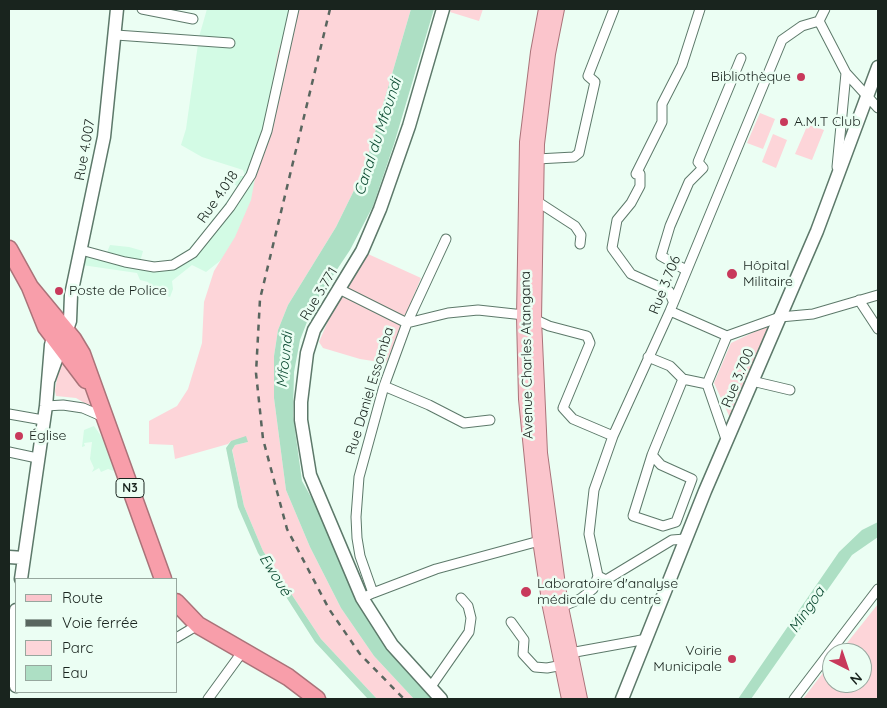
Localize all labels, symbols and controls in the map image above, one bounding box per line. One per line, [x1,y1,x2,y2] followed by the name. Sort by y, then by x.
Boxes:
[711,69,791,85] place label: Bibliothèque
[795,71,807,83] marker: Bibliothèque
[351,76,405,198] water label: Canal du Mfoundi
[794,114,861,130] place label: A.M.T Club
[778,116,790,128] marker: A.M.T Club
[71,118,99,182] street label: Rue 4.007
[194,168,242,226] street label: Rue 4.018
[646,253,684,317] street label: Rue 3.706
[743,258,793,290] place label: Hôpital Militaire
[297,264,341,324] street label: Rue 3.771
[725,267,739,281] marker: Hôpital Militaire
[517,271,537,439] street label: Avenue Charles Atangana
[69,283,167,299] place label: Poste de Police
[53,285,65,297] marker: Poste de Police
[343,325,397,457] street label: Rue Daniel Essomba
[273,331,297,389] water label: Mfoundi
[718,346,758,410] street label: Rue 3.700
[29,428,66,444] place label: Église
[13,430,25,442] marker: Église
[116,478,144,498] road number: N3
[255,551,295,599] water label: Ewoué
[537,576,678,608] place label: Laboratoire d'analyse médicale du centre
[15,578,178,693] legend
[785,584,829,636] water label: Mingoa
[519,585,533,599] marker: Laboratoire d'analyse médicale du centre
[62,588,103,607] text: Route
[62,613,138,632] text: Voie ferrée
[62,638,93,657] text: Parc
[653,643,722,676] place label: Voirie Municipale
[822,643,872,693] north arrow
[726,653,738,665] marker: Voirie Municipale
[62,663,88,682] text: Eau
[846,668,866,689] text: N

